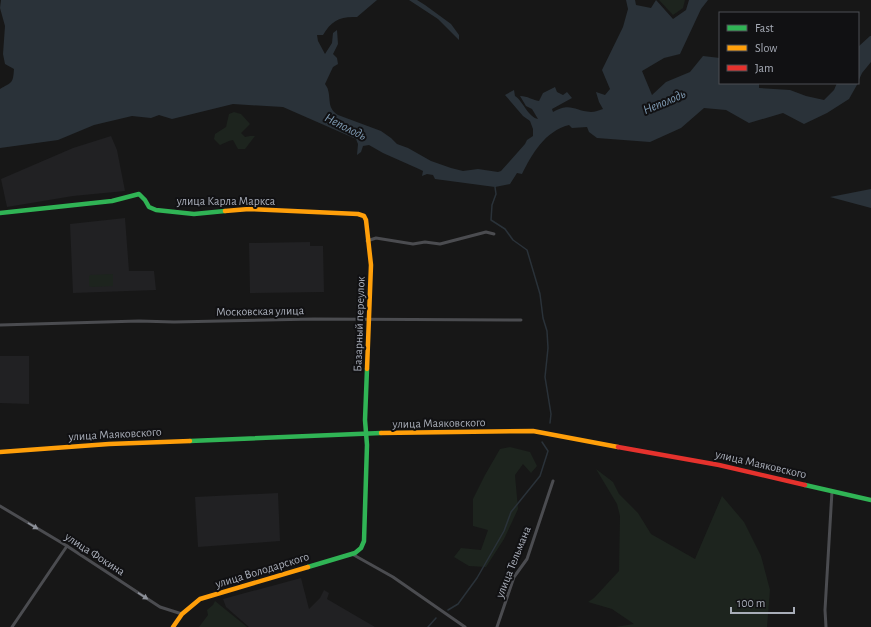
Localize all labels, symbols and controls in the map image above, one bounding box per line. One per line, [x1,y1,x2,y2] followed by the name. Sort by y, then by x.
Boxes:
[719,12,859,84] legend
[755,22,774,34] text: Fast
[755,42,777,54] text: Slow
[755,62,774,74] text: Jam
[641,88,688,117] water label: Неполодь
[322,111,368,143] water label: Неполодь
[176,195,276,208] street label: улица Карла Маркса
[351,276,368,372] street label: Базарный переулок
[216,304,305,319] street label: Московская улица
[391,416,486,431] street label: улица Маяковского
[67,426,162,443] street label: улица Маяковского
[713,447,808,481] street label: улица Маяковского
[28,522,38,530] one-way arrow
[493,524,534,601] street label: улица Тельмана
[61,530,128,579] street label: улица Фокина
[213,550,311,591] street label: улица Володарского
[731,589,794,615] scale bar
[138,592,148,600] one-way arrow
[737,597,765,609] text: 100 m

